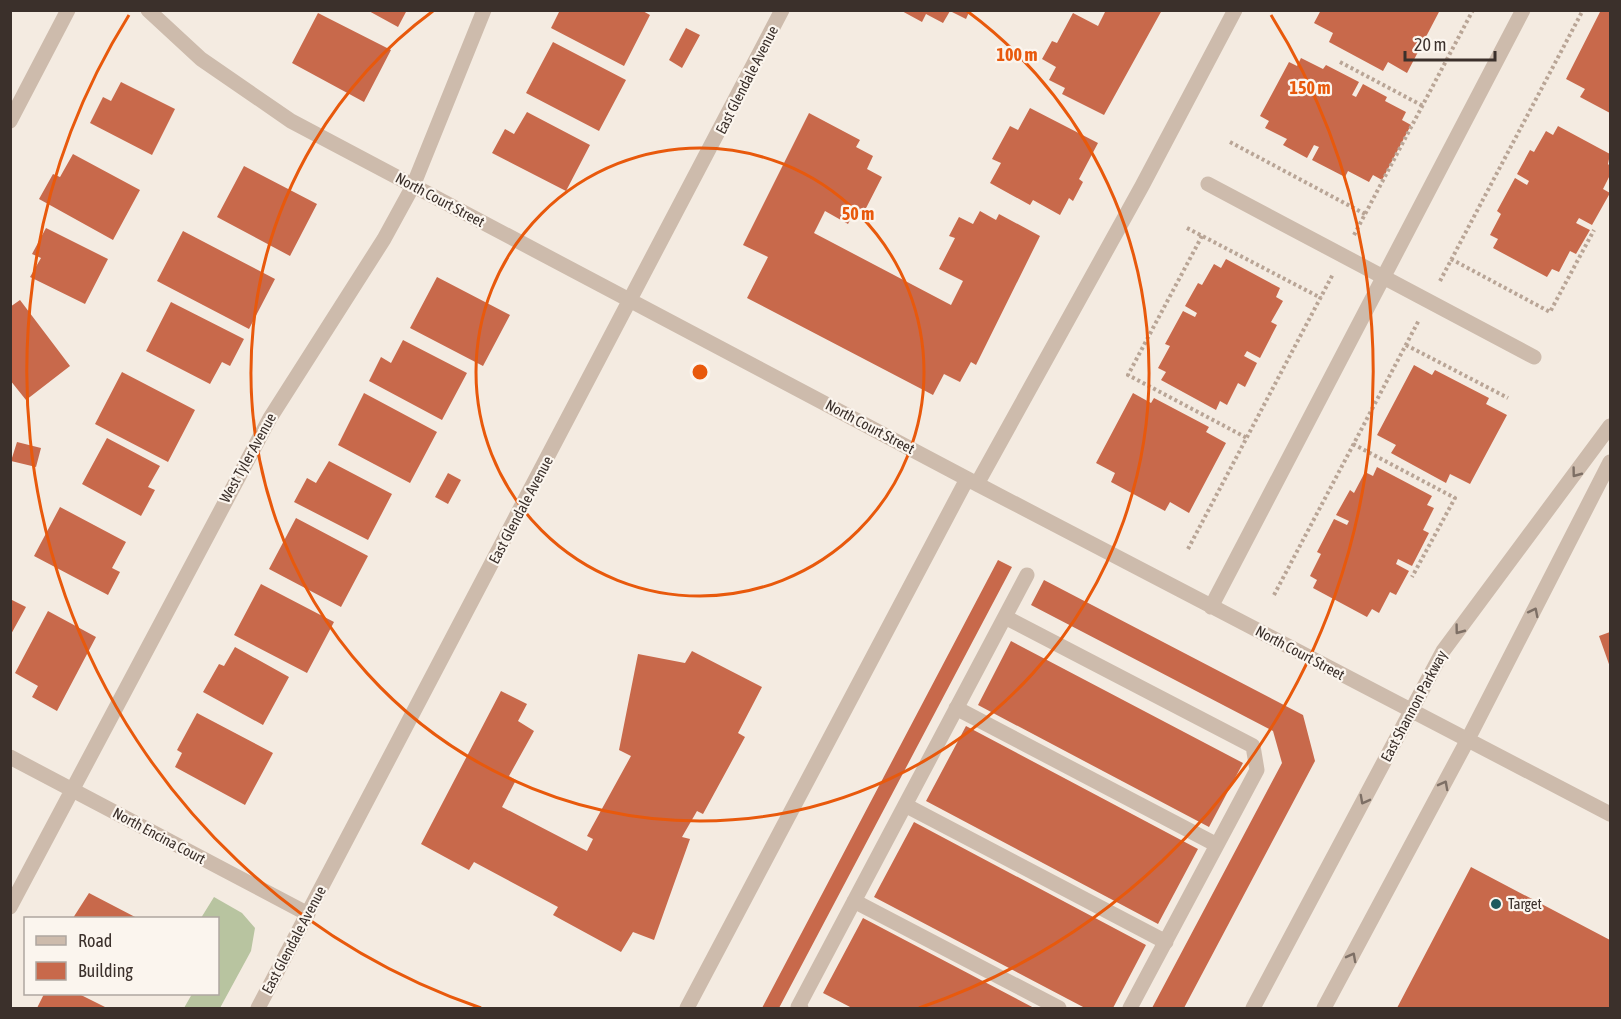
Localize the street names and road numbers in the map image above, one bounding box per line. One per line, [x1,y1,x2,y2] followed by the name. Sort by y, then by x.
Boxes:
[712,23,781,137] street label: East Glendale Avenue
[393,169,488,230] street label: North Court Street
[823,396,918,457] street label: North Court Street
[216,410,279,505] street label: West Tyler Avenue
[485,453,556,566] street label: East Glendale Avenue
[1253,622,1348,683] street label: North Court Street
[1377,647,1450,764] street label: East Shannon Parkway
[110,804,208,867] street label: North Encina Court
[258,883,329,996] street label: East Glendale Avenue

